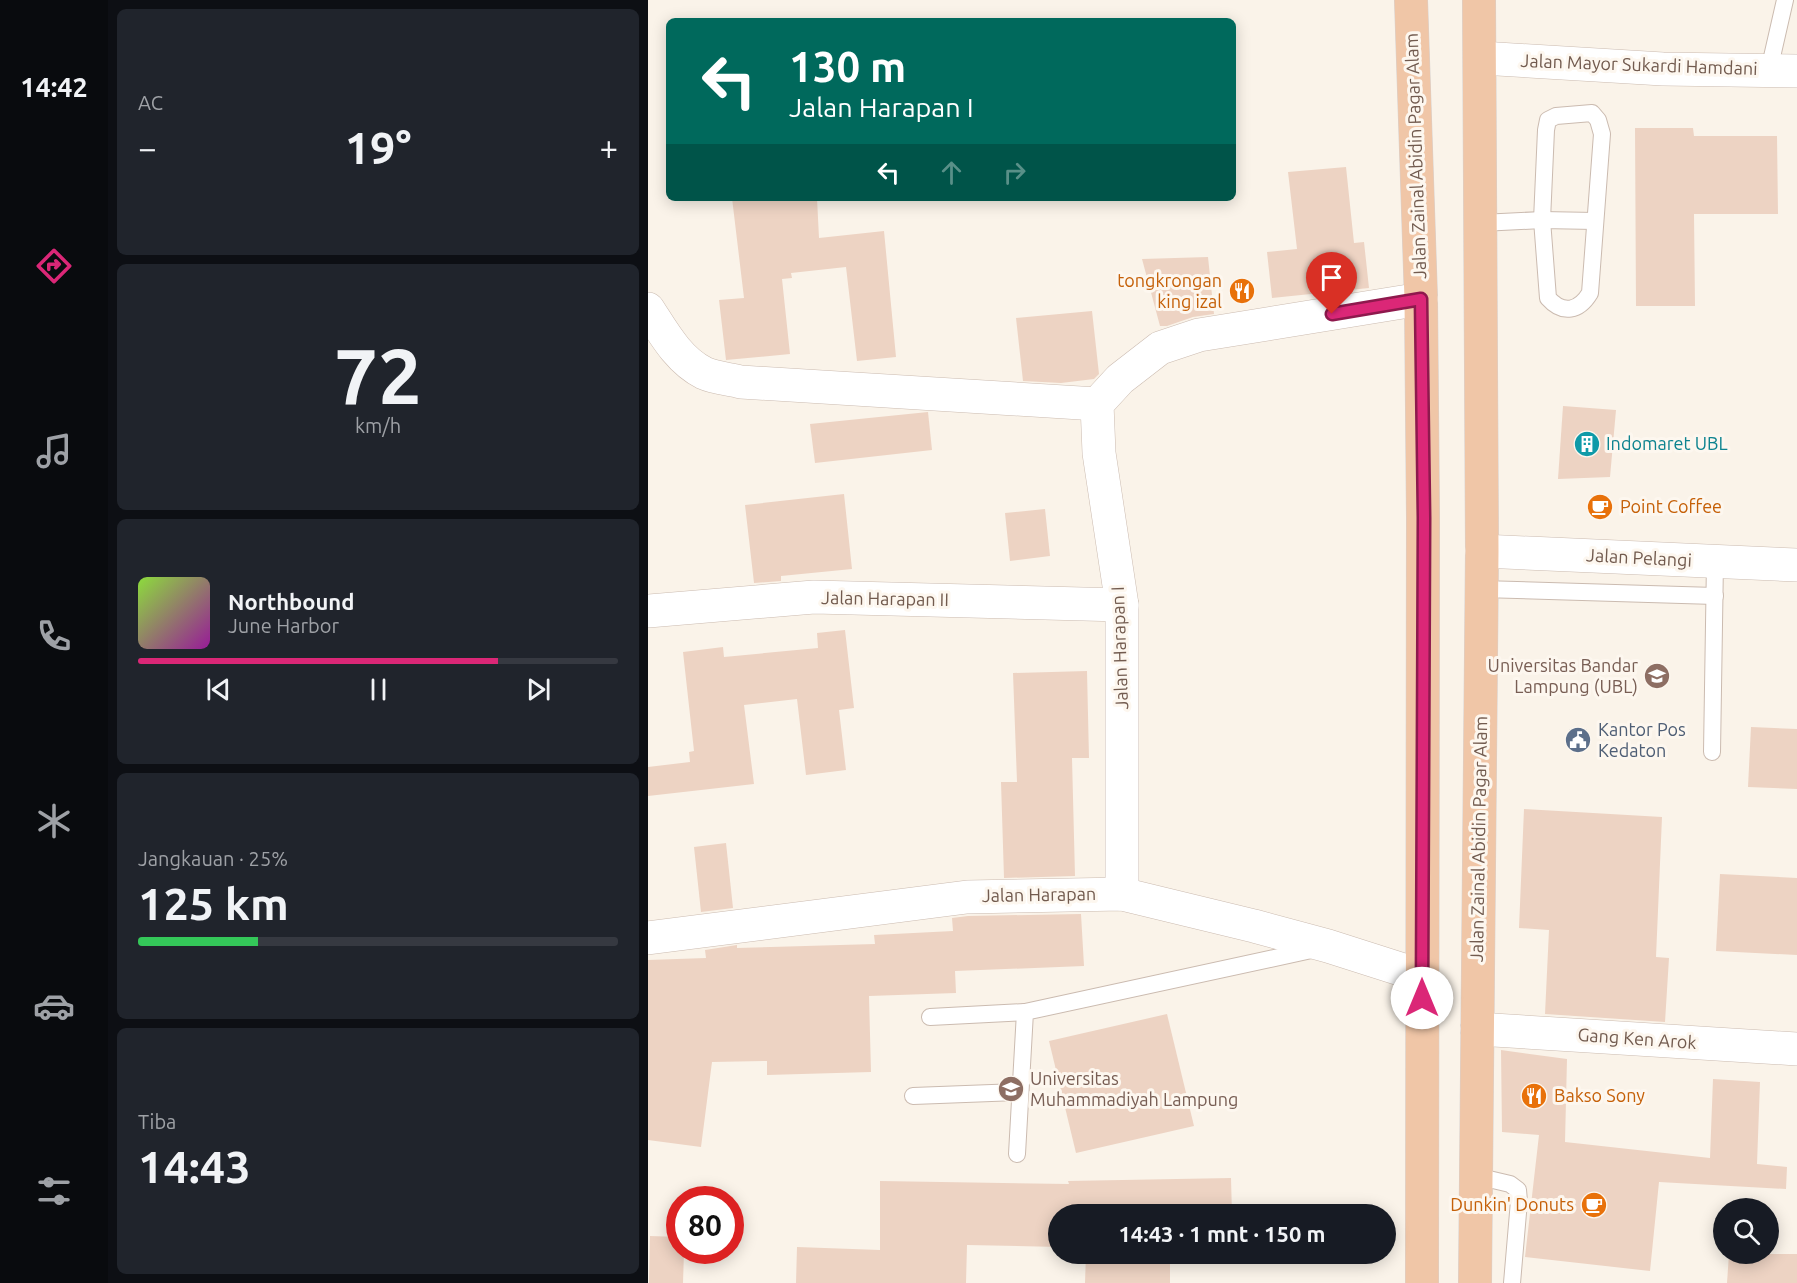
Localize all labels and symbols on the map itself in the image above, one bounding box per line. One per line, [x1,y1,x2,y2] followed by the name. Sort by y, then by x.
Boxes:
[1401,33,1429,279] street label: Jalan Zainal Abidin Pagar Alam
[1520,50,1758,78] street label: Jalan Mayor Sukardi Hamdani
[1306,252,1357,314] pin
[1117,270,1222,311] place label: tongkrongan king izal
[1227,276,1257,306] restaurant icon: tongkrongan king izal
[1572,429,1602,459] building icon: Indomaret UBL
[1606,433,1728,453] place label: Indomaret UBL
[1585,492,1615,522] cafe icon: Point Coffee
[1620,496,1722,516] place label: Point Coffee
[1586,544,1692,570] street label: Jalan Pelangi
[1107,586,1131,710] street label: Jalan Harapan I
[821,587,949,609] street label: Jalan Harapan II
[1488,655,1638,697] place label: Universitas Bandar Lampung (UBL)
[1642,661,1672,691] school or university icon: Universitas Bandar Lampung (UBL)
[1466,716,1490,962] street label: Jalan Zainal Abidin Pagar Alam
[1598,719,1686,760] place label: Kantor Pos Kedaton
[1563,725,1593,755] public building icon: Kantor Pos Kedaton
[982,883,1096,905] street label: Jalan Harapan
[1390,966,1454,1030] position arrow
[1577,1024,1697,1052] street label: Gang Ken Arok
[1030,1068,1238,1109] place label: Universitas Muhammadiyah Lampung
[996,1074,1026,1104] school or university icon: Universitas Muhammadiyah Lampung
[1519,1081,1549,1111] restaurant icon: Bakso Sony
[1554,1085,1645,1105] place label: Bakso Sony
[666,1186,744,1264] speed limit sign: 80
[1579,1190,1609,1220] cafe icon: Dunkin' Donuts
[1450,1194,1574,1214] place label: Dunkin' Donuts

